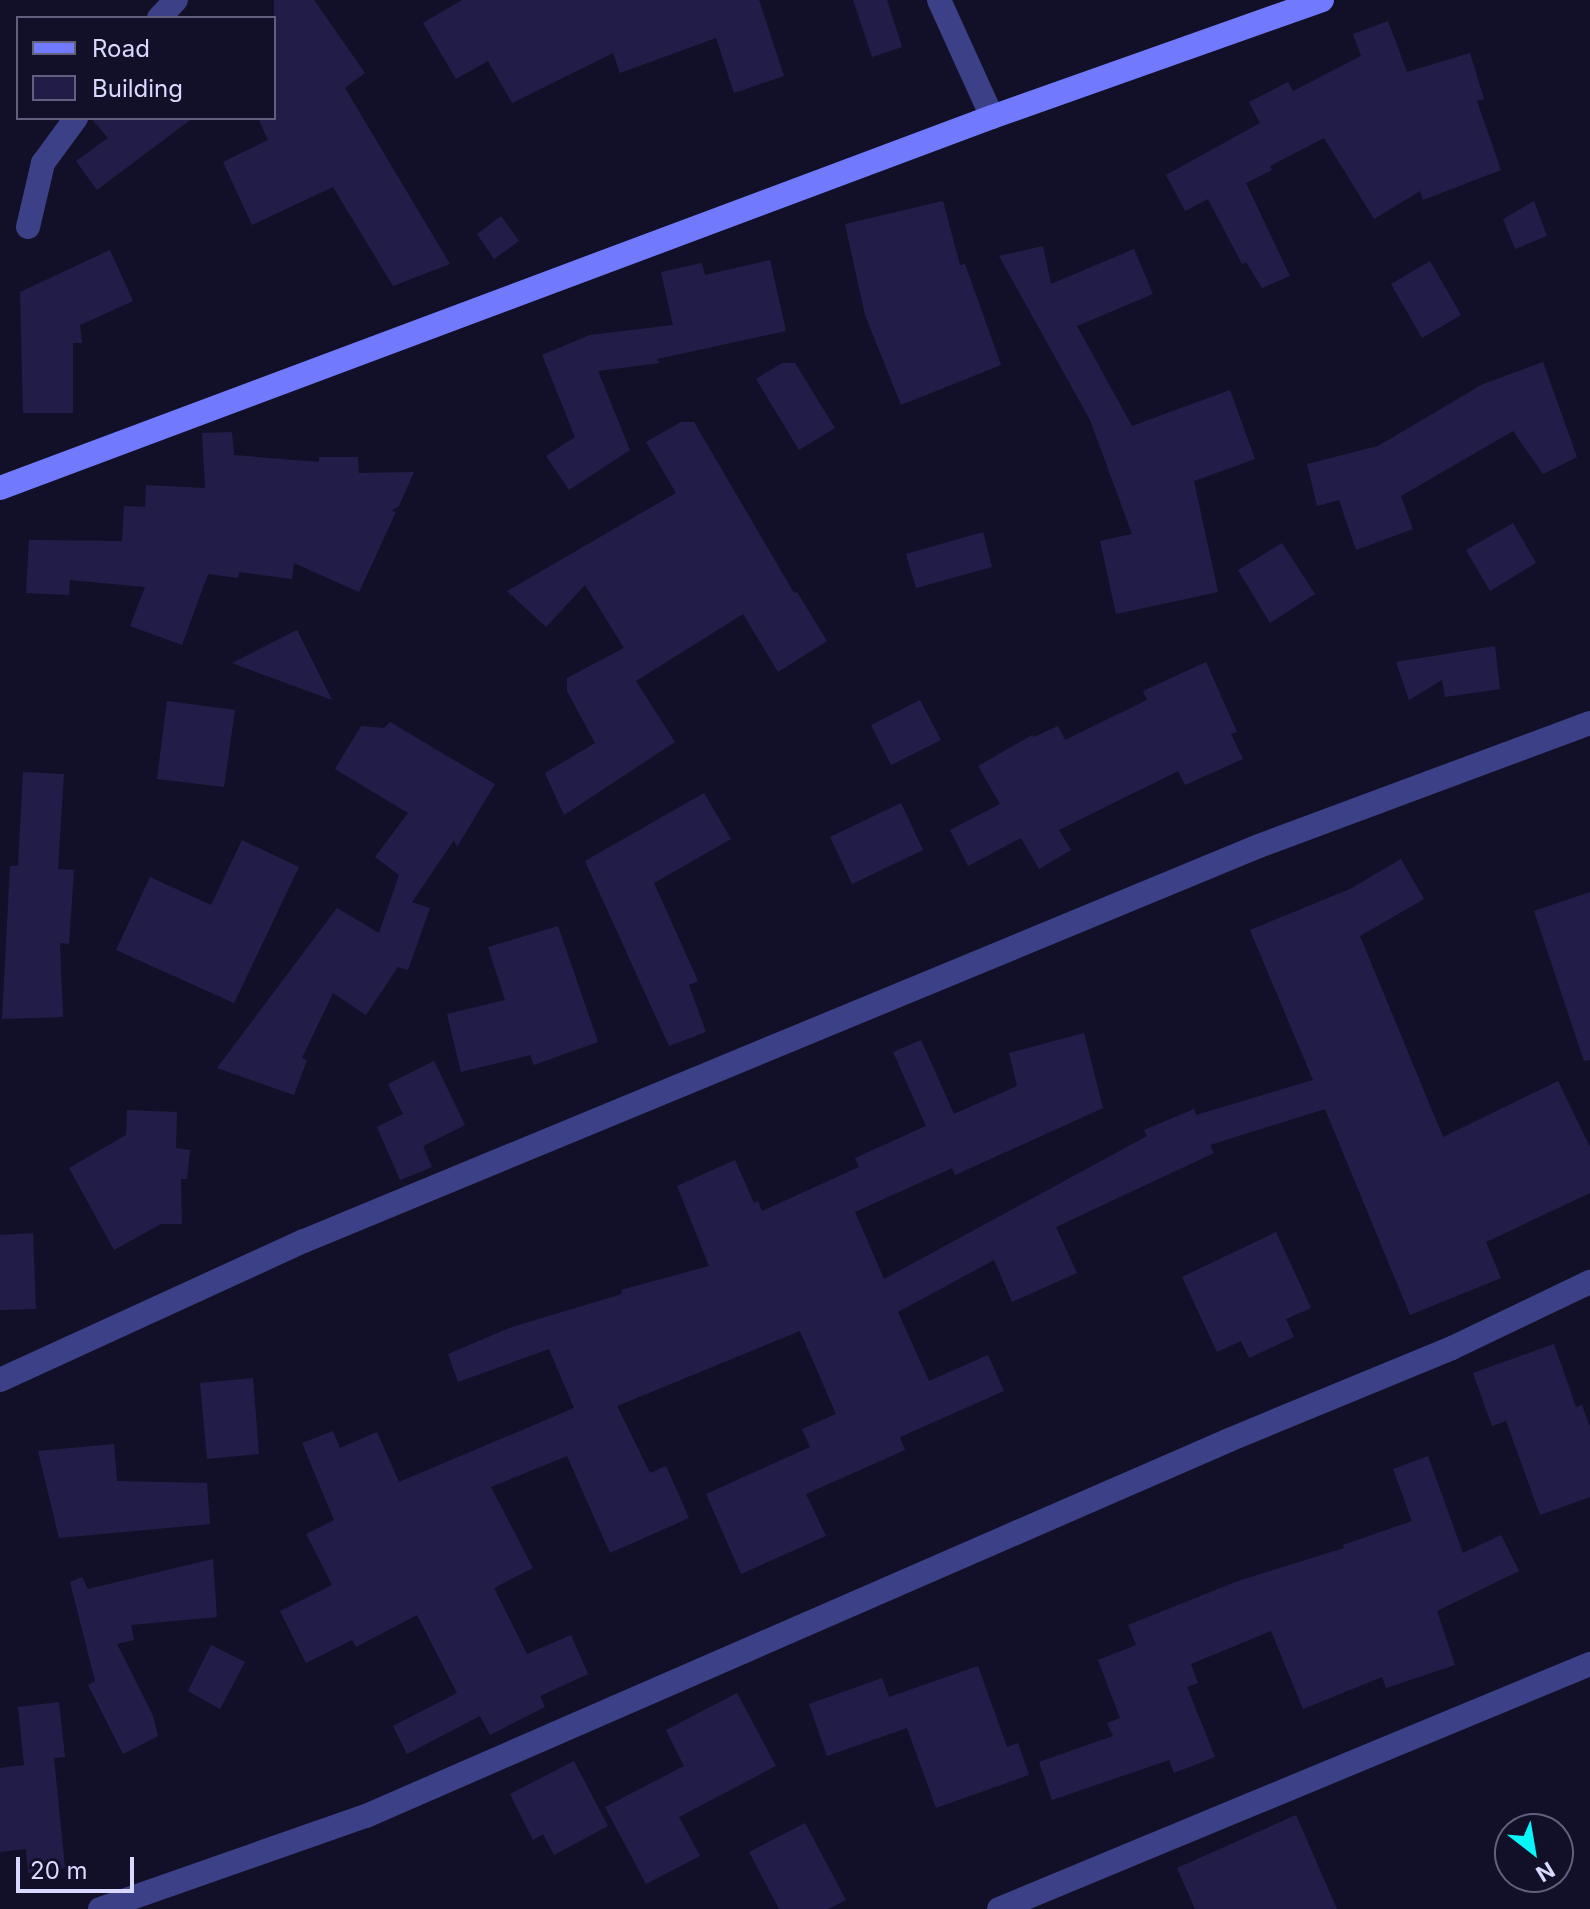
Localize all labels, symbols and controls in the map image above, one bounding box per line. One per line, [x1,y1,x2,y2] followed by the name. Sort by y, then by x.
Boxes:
[16,16,276,120] legend
[92,34,150,63] text: Road
[92,74,183,103] text: Building
[1494,1813,1574,1893] north arrow
[20,1841,138,1891] scale bar
[30,1856,88,1885] text: 20 m
[1531,1856,1559,1887] text: N

